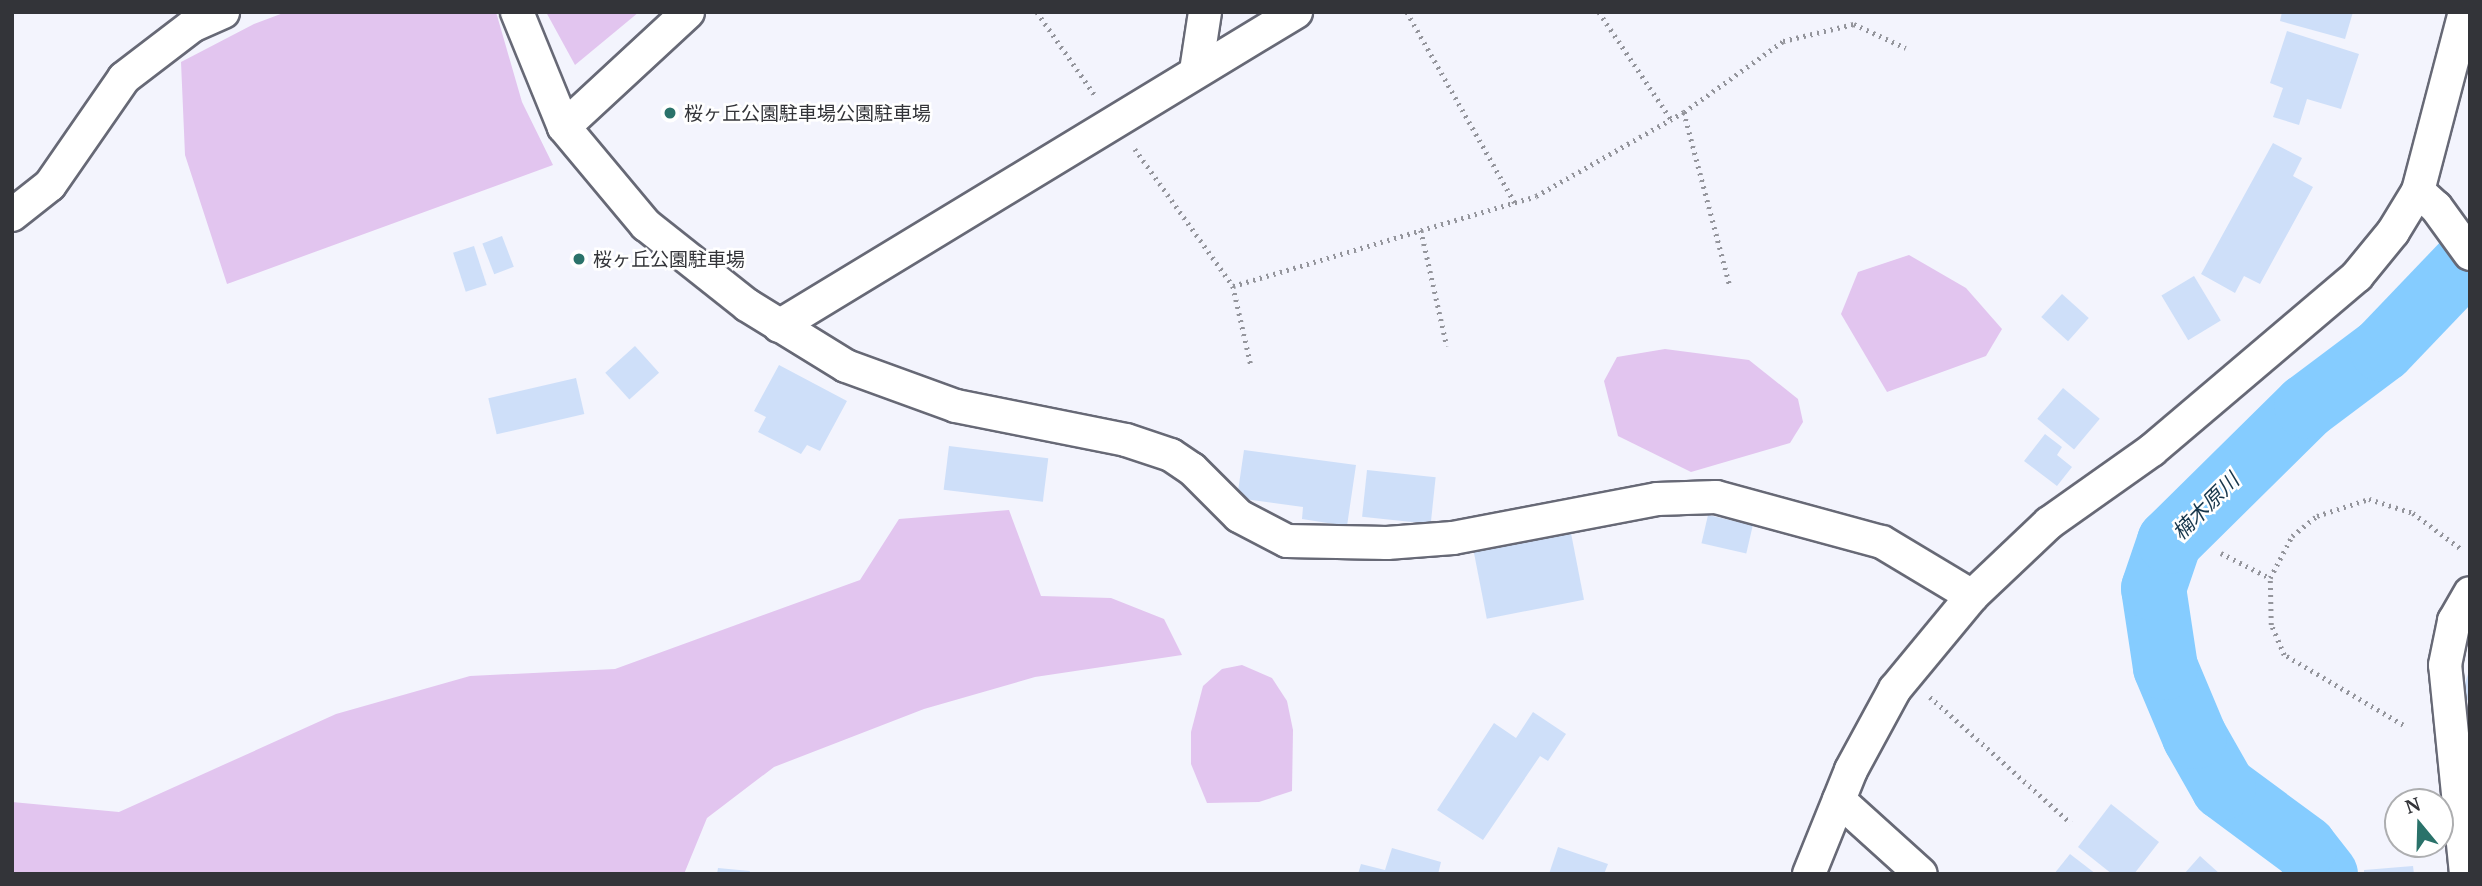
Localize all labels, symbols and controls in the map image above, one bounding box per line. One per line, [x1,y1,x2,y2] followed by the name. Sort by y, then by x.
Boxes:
[684,102,931,124] place label: 桜ヶ丘公園駐車場公園駐車場
[662,105,678,121] marker: 桜ヶ丘公園駐車場公園駐車場
[593,248,745,270] place label: 桜ヶ丘公園駐車場
[571,251,587,267] marker: 桜ヶ丘公園駐車場
[2166,467,2244,545] water label: 楠木原川
[2384,788,2454,858] north arrow
[2402,790,2424,819] text: N

